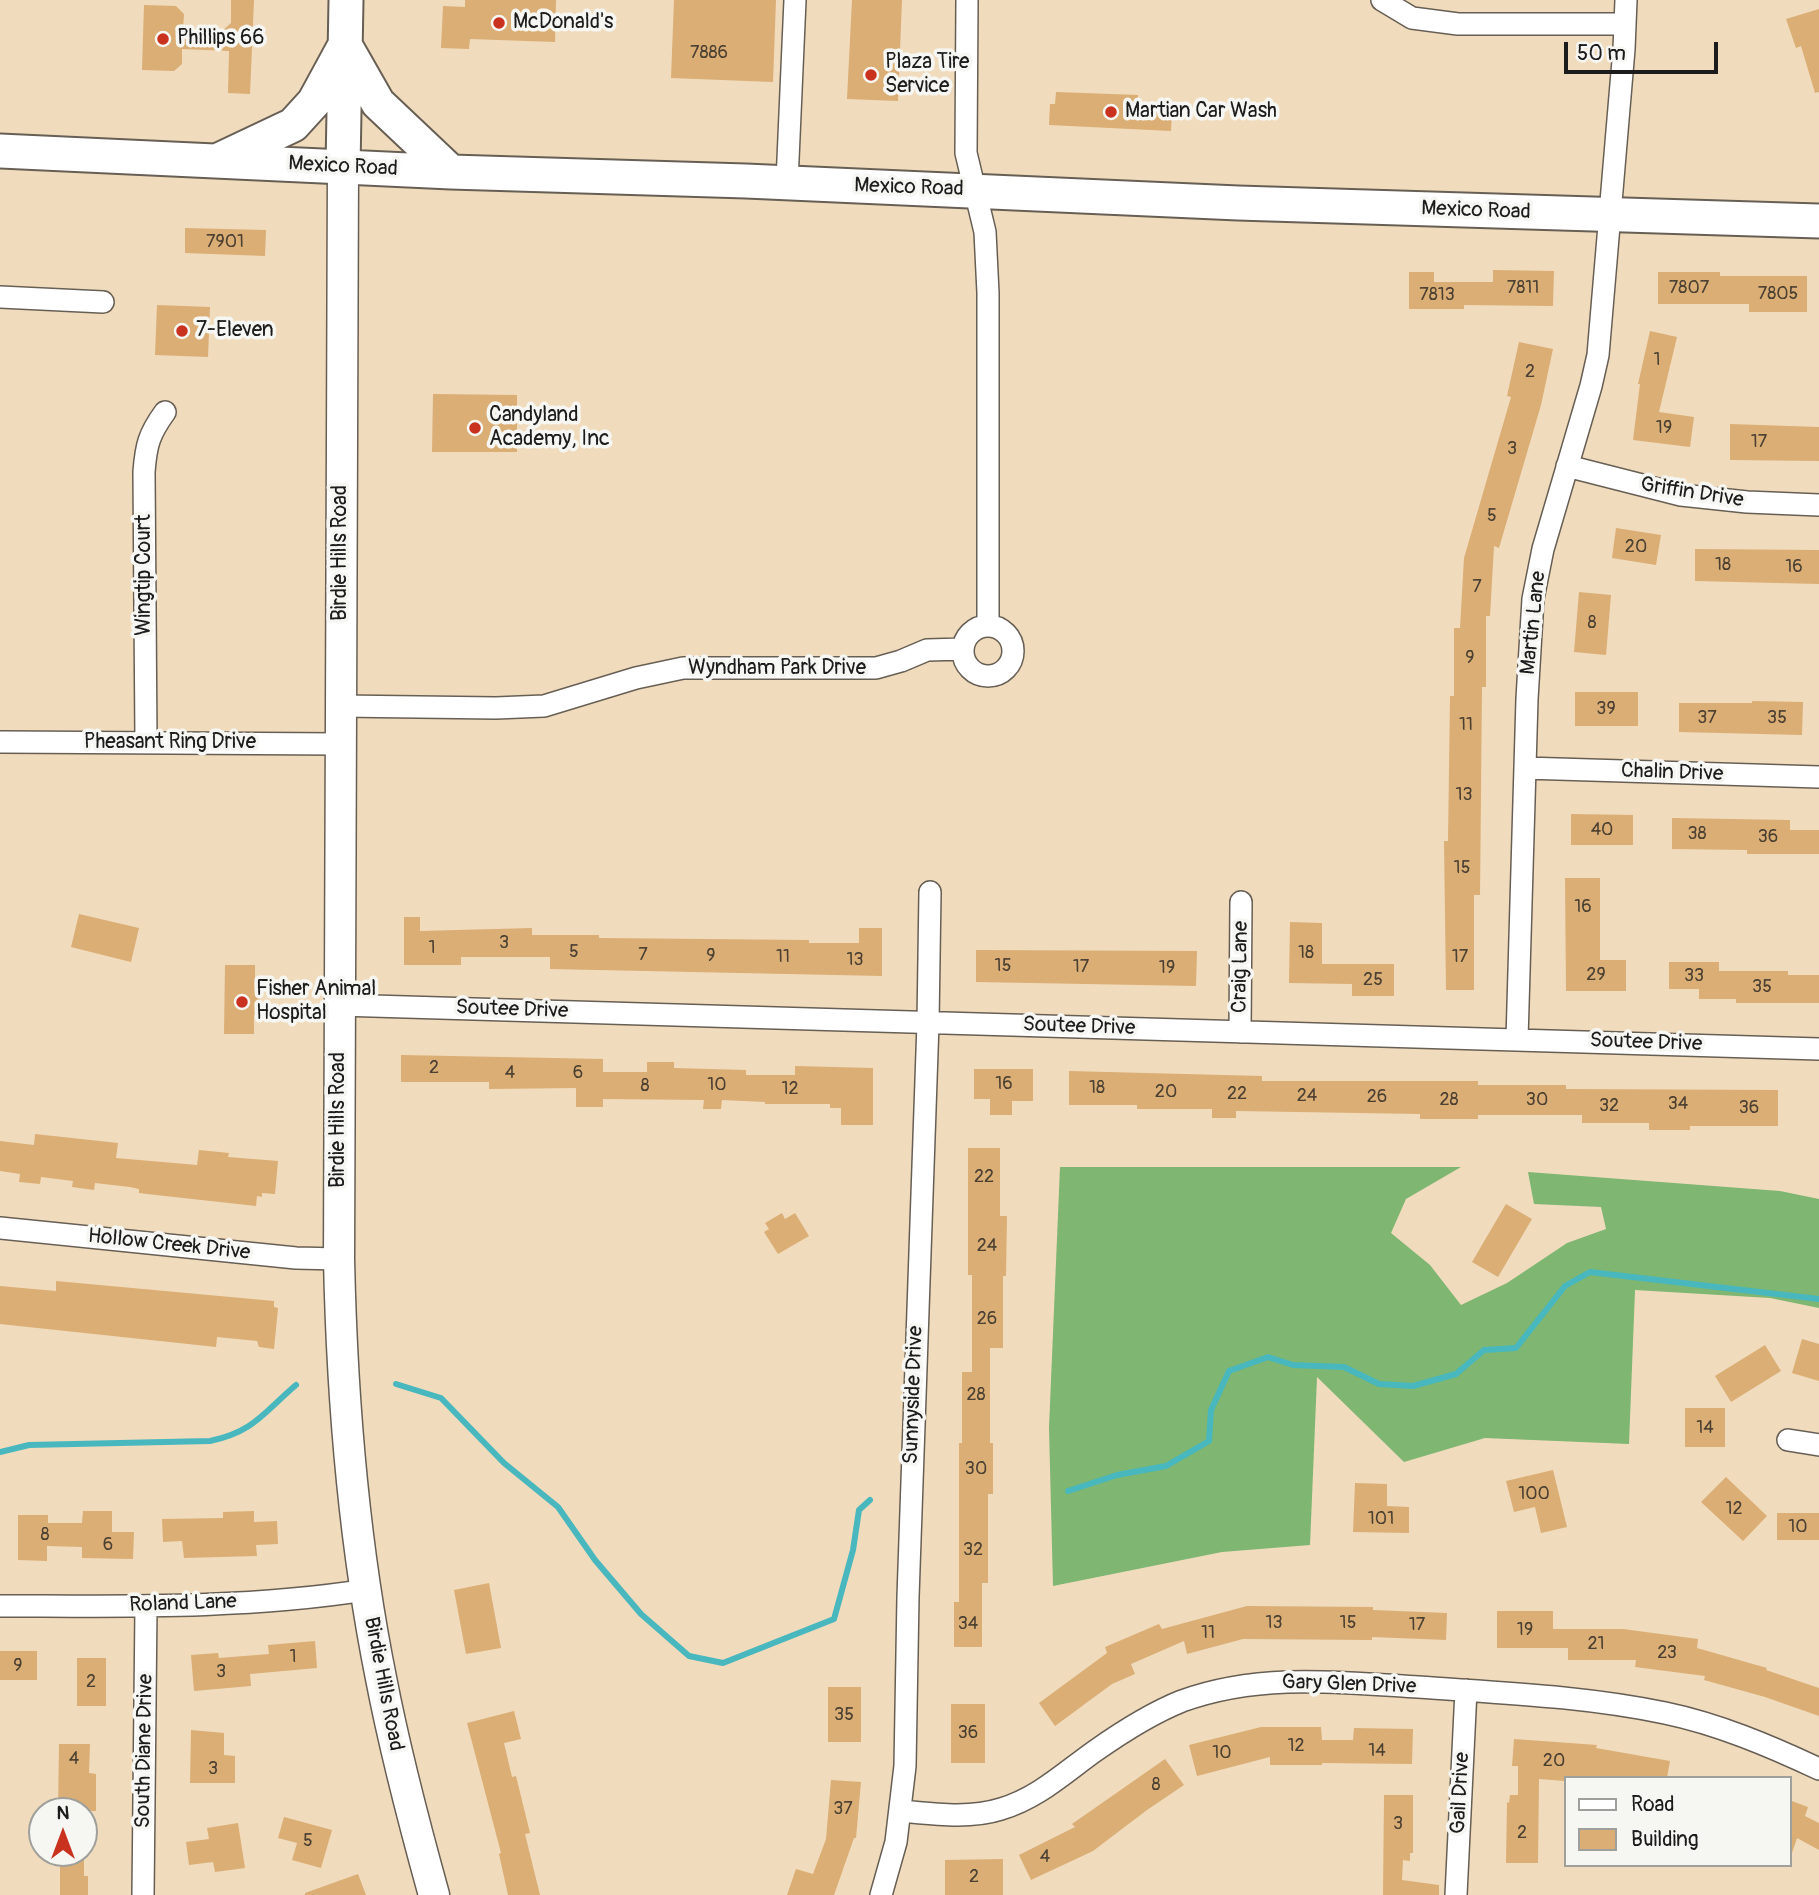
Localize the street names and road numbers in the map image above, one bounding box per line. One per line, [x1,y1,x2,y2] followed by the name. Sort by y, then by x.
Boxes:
[288,152,398,182] street label: Mexico Road
[854,173,964,203] street label: Mexico Road
[1421,196,1531,226] street label: Mexico Road
[1639,472,1745,514] street label: Griffin Drive
[328,485,354,621] street label: Birdie Hills Road
[132,514,158,636] street label: Wingtip Court
[1516,570,1552,676] street label: Martin Lane
[688,656,866,682] street label: Wyndham Park Drive
[84,730,256,756] street label: Pheasant Ring Drive
[1620,759,1724,787] street label: Chalin Drive
[1228,921,1254,1013] street label: Craig Lane
[455,995,569,1025] street label: Soutee Drive
[1022,1012,1136,1042] street label: Soutee Drive
[1589,1028,1703,1058] street label: Soutee Drive
[326,1052,352,1188] street label: Birdie Hills Road
[87,1224,251,1266] street label: Hollow Creek Drive
[899,1325,929,1465] street label: Sunnyside Drive
[129,1590,237,1618] street label: Roland Lane
[358,1615,408,1753] street label: Birdie Hills Road
[1281,1670,1417,1700] street label: Gary Glen Drive
[131,1673,159,1829] street label: South Diane Drive
[1446,1751,1476,1835] street label: Gail Drive

